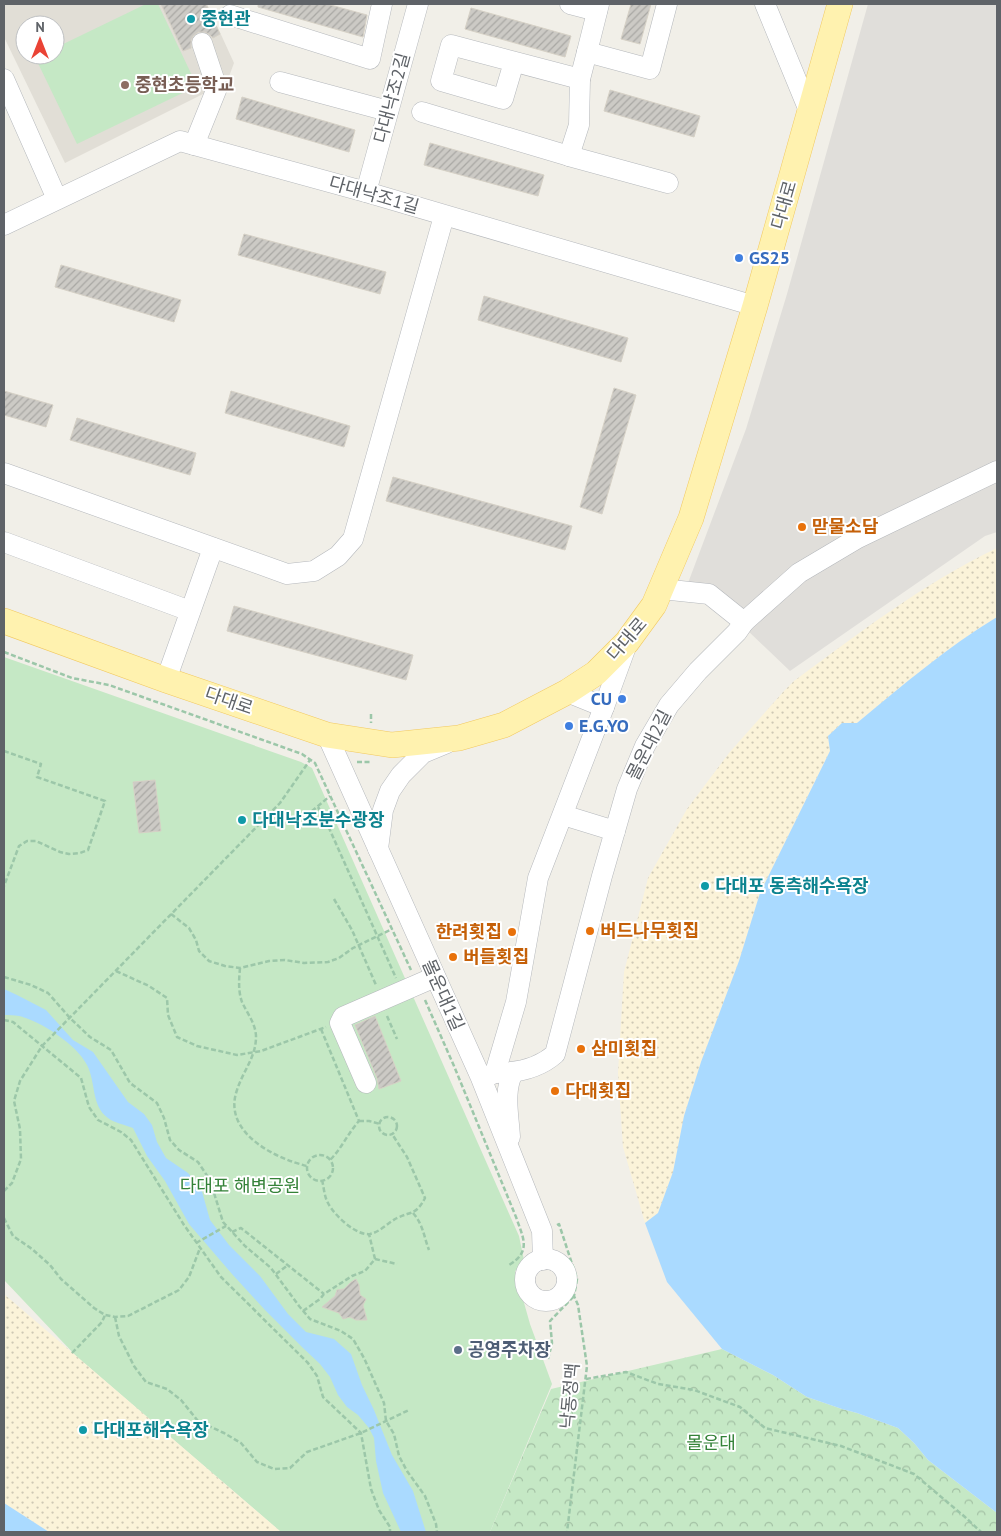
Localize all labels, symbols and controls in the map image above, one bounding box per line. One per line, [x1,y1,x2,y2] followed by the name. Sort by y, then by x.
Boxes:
[201,7,251,30] place label: 중현관
[185,13,197,25] marker: 중현관
[15,15,65,65] north arrow
[35,18,45,36] text: N
[368,50,415,146] street label: 다대낙조2길
[135,73,234,96] place label: 중현초등학교
[119,79,131,91] marker: 중현초등학교
[326,171,422,218] street label: 다대낙조1길
[766,178,801,232] street label: 다대로
[749,246,790,269] place label: GS25
[733,252,745,264] marker: GS25
[812,515,879,538] place label: 맏물소담
[796,521,808,533] marker: 맏물소담
[602,612,652,665] street label: 다대로
[202,682,256,719] street label: 다대로
[591,687,612,710] place label: CU
[616,693,628,705] marker: CU
[621,706,676,784] street label: 몰운대2길
[579,714,629,737] place label: E.G.YO
[563,720,575,732] marker: E.G.YO
[252,808,385,831] place label: 다대낙조분수광장
[236,814,248,826] marker: 다대낙조분수광장
[715,874,869,897] place label: 다대포 동측해수욕장
[699,880,711,892] marker: 다대포 동측해수욕장
[600,919,699,942] place label: 버드나무횟집
[436,920,502,943] place label: 한려횟집
[584,925,596,937] marker: 버드나무횟집
[506,926,518,938] marker: 한려횟집
[463,945,529,968] place label: 버들횟집
[447,951,459,963] marker: 버들횟집
[417,955,469,1034] street label: 몰운대1길
[591,1037,657,1060] place label: 삼미횟집
[575,1043,587,1055] marker: 삼미횟집
[565,1079,631,1102] place label: 다대횟집
[549,1085,561,1097] marker: 다대횟집
[180,1174,300,1197] park label: 다대포 해변공원
[468,1338,551,1361] place label: 공영주차장
[452,1344,464,1356] marker: 공영주차장
[555,1362,584,1430] street label: 낙동정맥
[93,1418,209,1441] place label: 다대포해수욕장
[77,1424,89,1436] marker: 다대포해수욕장
[686,1431,736,1454] park label: 몰운대

